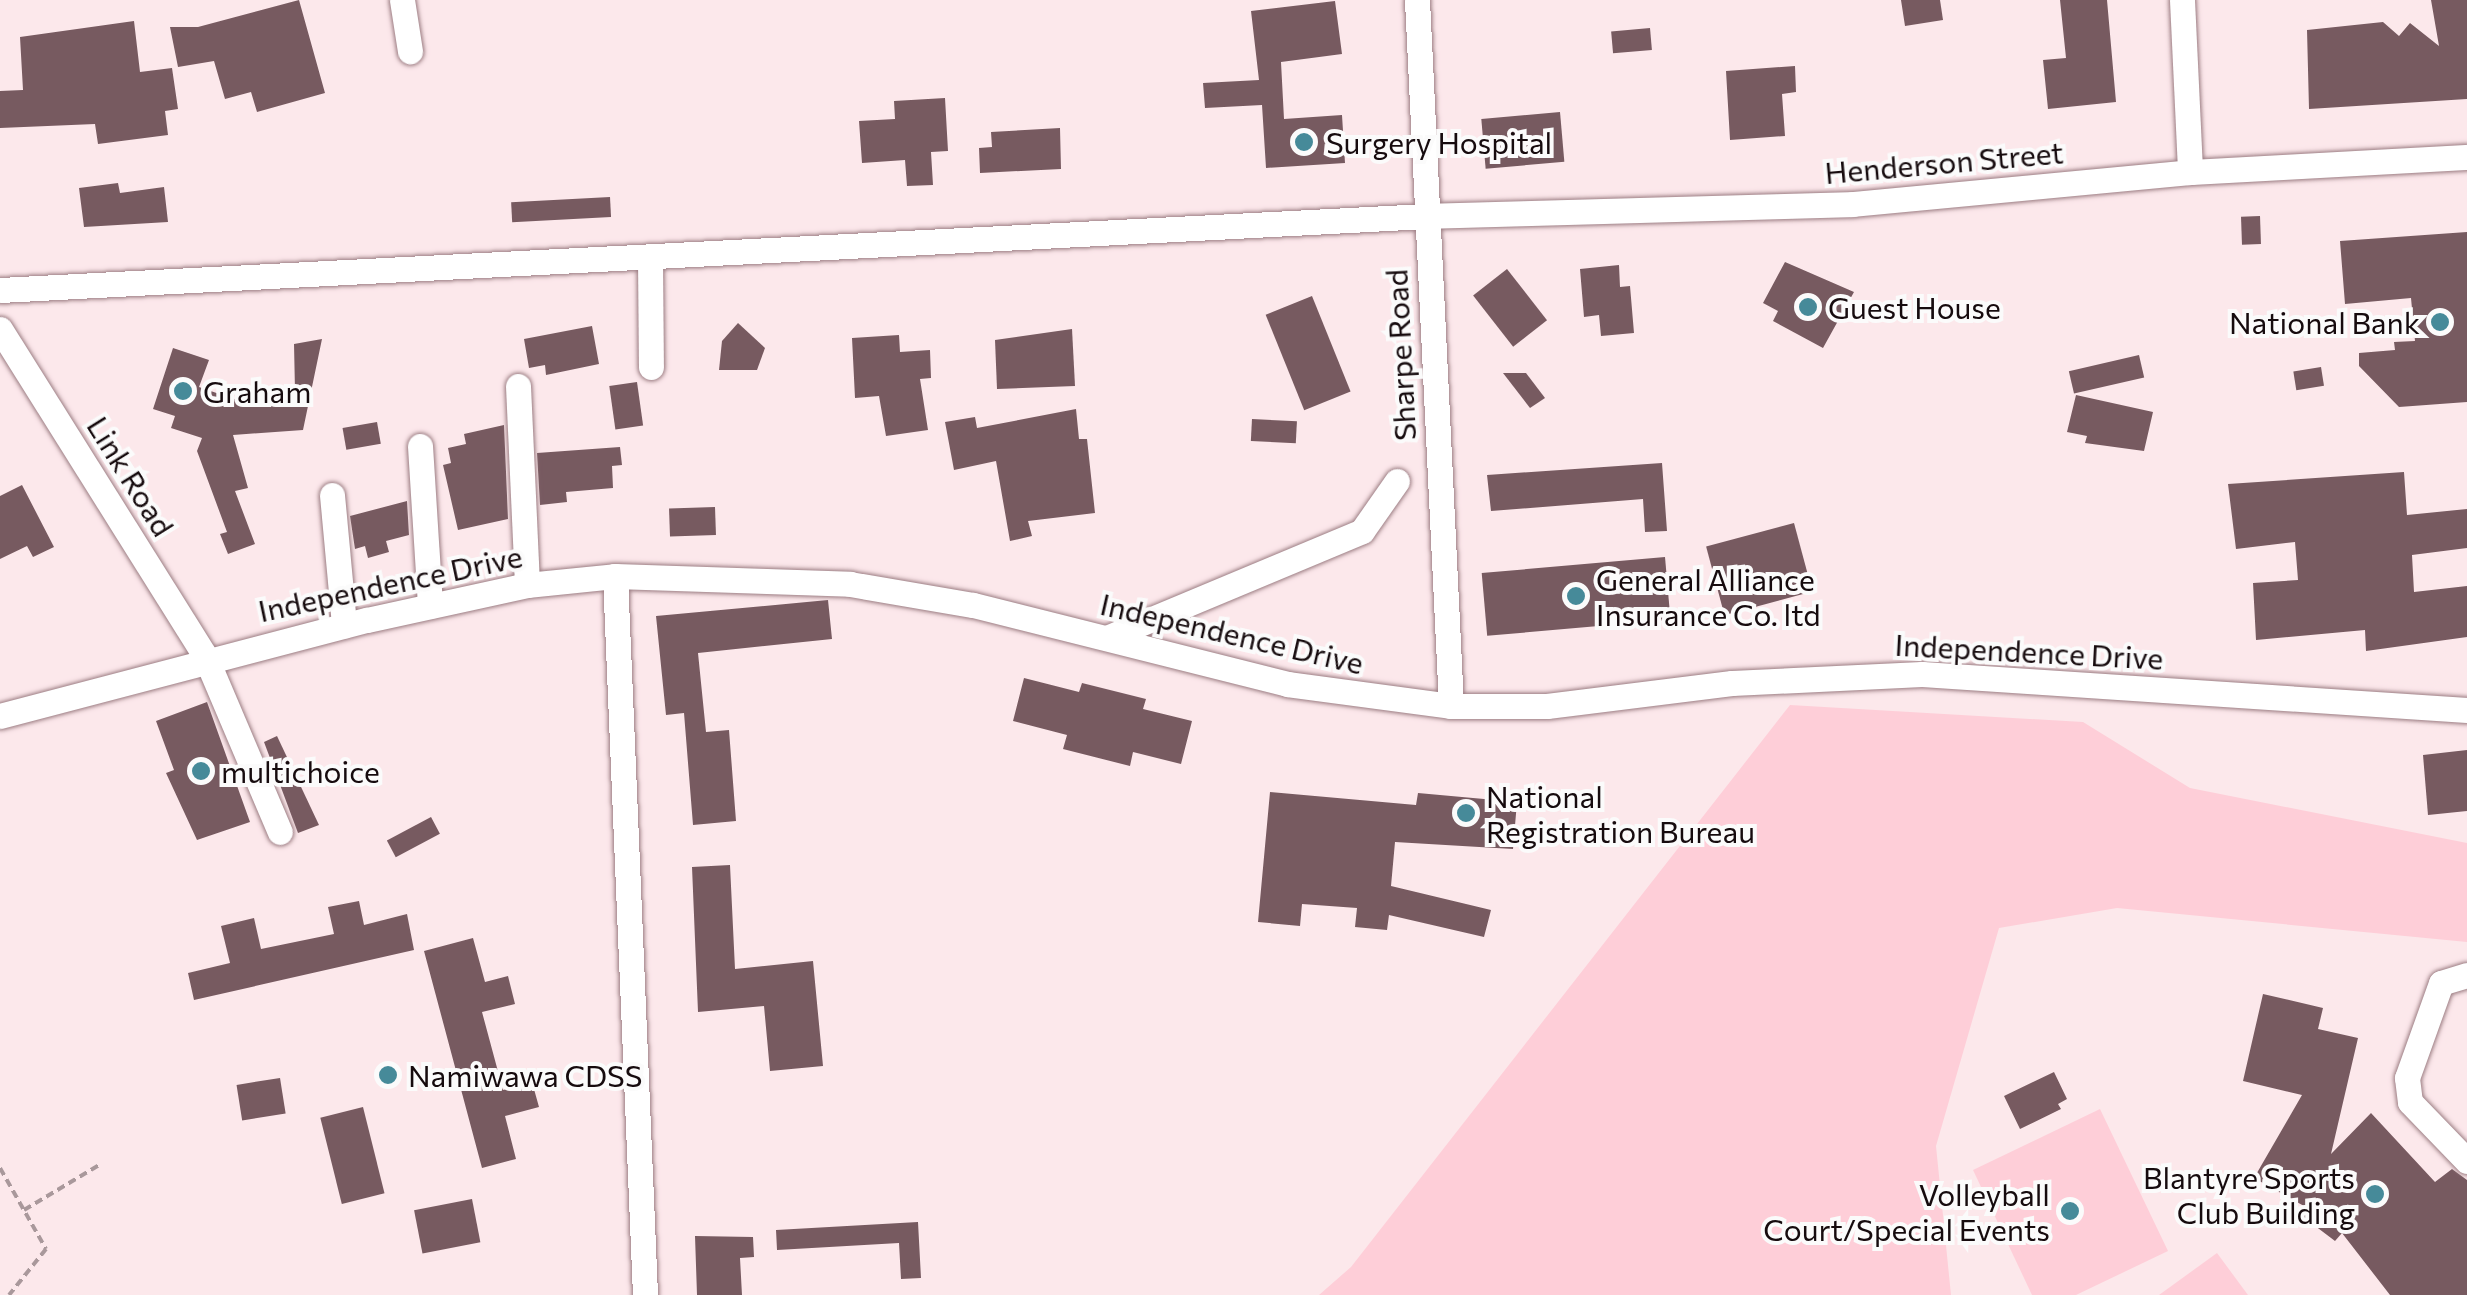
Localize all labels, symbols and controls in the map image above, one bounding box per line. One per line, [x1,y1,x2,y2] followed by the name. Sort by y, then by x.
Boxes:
[1326,124,1552,160] place label: Surgery Hospital
[1291,129,1317,155] marker: Surgery Hospital
[1823,134,2065,190] street label: Henderson Street
[1378,268,1422,442] street label: Sharpe Road
[1828,289,2001,325] place label: Guest House
[1797,296,1819,318] marker: Guest House
[2229,304,2420,340] place label: National Bank
[2429,311,2451,333] marker: National Bank
[203,373,311,409] place label: Graham
[172,380,194,402] marker: Graham
[80,410,182,542] street label: Link Road
[255,537,525,629] street label: Independence Drive
[1596,561,1821,632] place label: General Alliance Insurance Co. ltd
[1097,585,1367,681] street label: Independence Drive
[1565,585,1587,607] marker: General Alliance Insurance Co. ltd
[1894,626,2164,676] street label: Independence Drive
[221,753,380,789] place label: multichoice
[190,760,212,782] marker: multichoice
[1486,778,1755,848] place label: National Registration Bureau
[1455,802,1477,824] marker: National Registration Bureau
[408,1057,642,1093] place label: Namiwawa CDSS
[377,1064,399,1086] marker: Namiwawa CDSS
[2143,1159,2355,1230] place label: Blantyre Sports Club Building
[1763,1176,2050,1246] place label: Volleyball Court/Special Events
[2364,1183,2386,1205] marker: Blantyre Sports Club Building
[2059,1200,2081,1222] marker: Volleyball Court/Special Events

